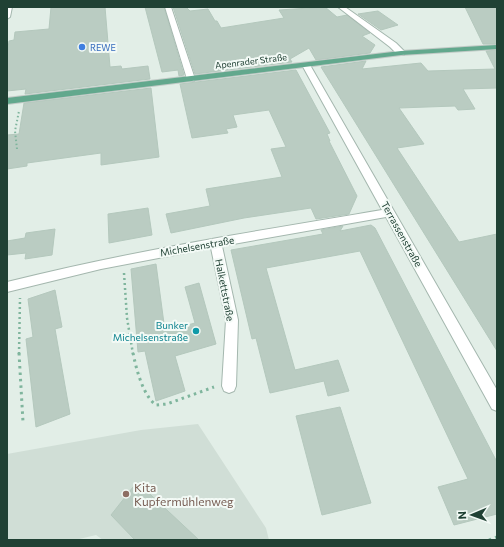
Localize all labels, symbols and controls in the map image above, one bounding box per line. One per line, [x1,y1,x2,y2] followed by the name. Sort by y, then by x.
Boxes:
[77,42,87,52] marker: REWE
[90,42,116,53] place label: REWE
[214,51,288,71] street label: Apenrader Straße
[379,199,425,269] street label: Terrassenstraße
[159,234,235,258] street label: Michelsenstraße
[213,258,237,322] street label: Halkettstraße
[113,319,188,343] place label: Bunker Michelsenstraße
[191,326,201,336] marker: Bunker Michelsenstraße
[134,480,234,508] place label: Kita Kupfermühlenweg
[121,489,131,499] marker: Kita Kupfermühlenweg
[452,495,492,535] north arrow
[455,511,468,520] text: N

